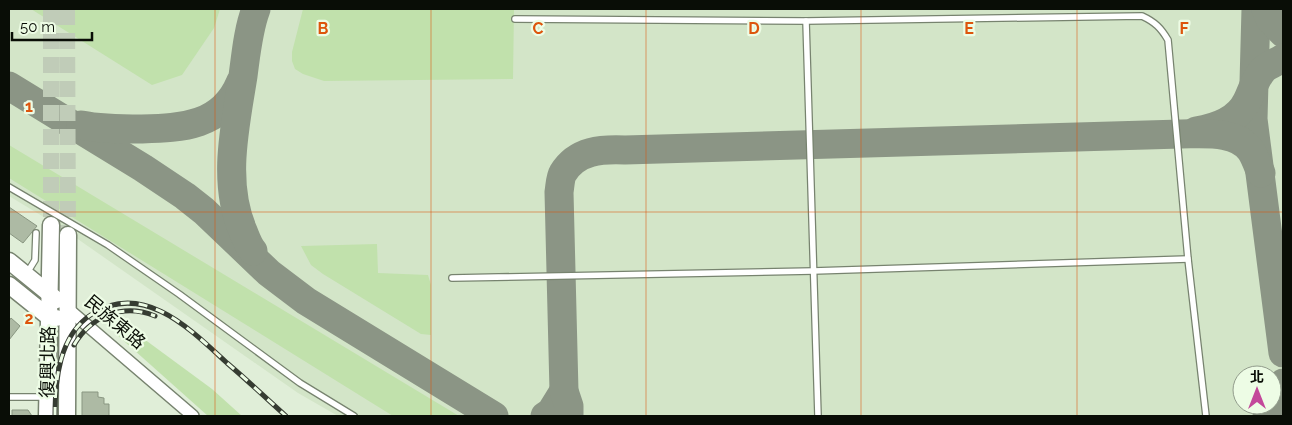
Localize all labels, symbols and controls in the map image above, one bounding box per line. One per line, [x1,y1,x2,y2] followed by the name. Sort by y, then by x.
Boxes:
[12,10,92,42] scale bar
[20,18,55,36] text: 50 m
[318,19,329,38] text: B
[533,19,544,38] text: C
[748,19,760,38] text: D
[964,19,974,38] text: E
[1179,19,1189,38] text: F
[25,97,33,116] text: 1
[81,290,150,353] street label: 民族東路
[24,309,34,328] text: 2
[36,326,59,398] street label: 復興北路
[1232,365,1282,415] north arrow
[1250,369,1264,385] text: 北

